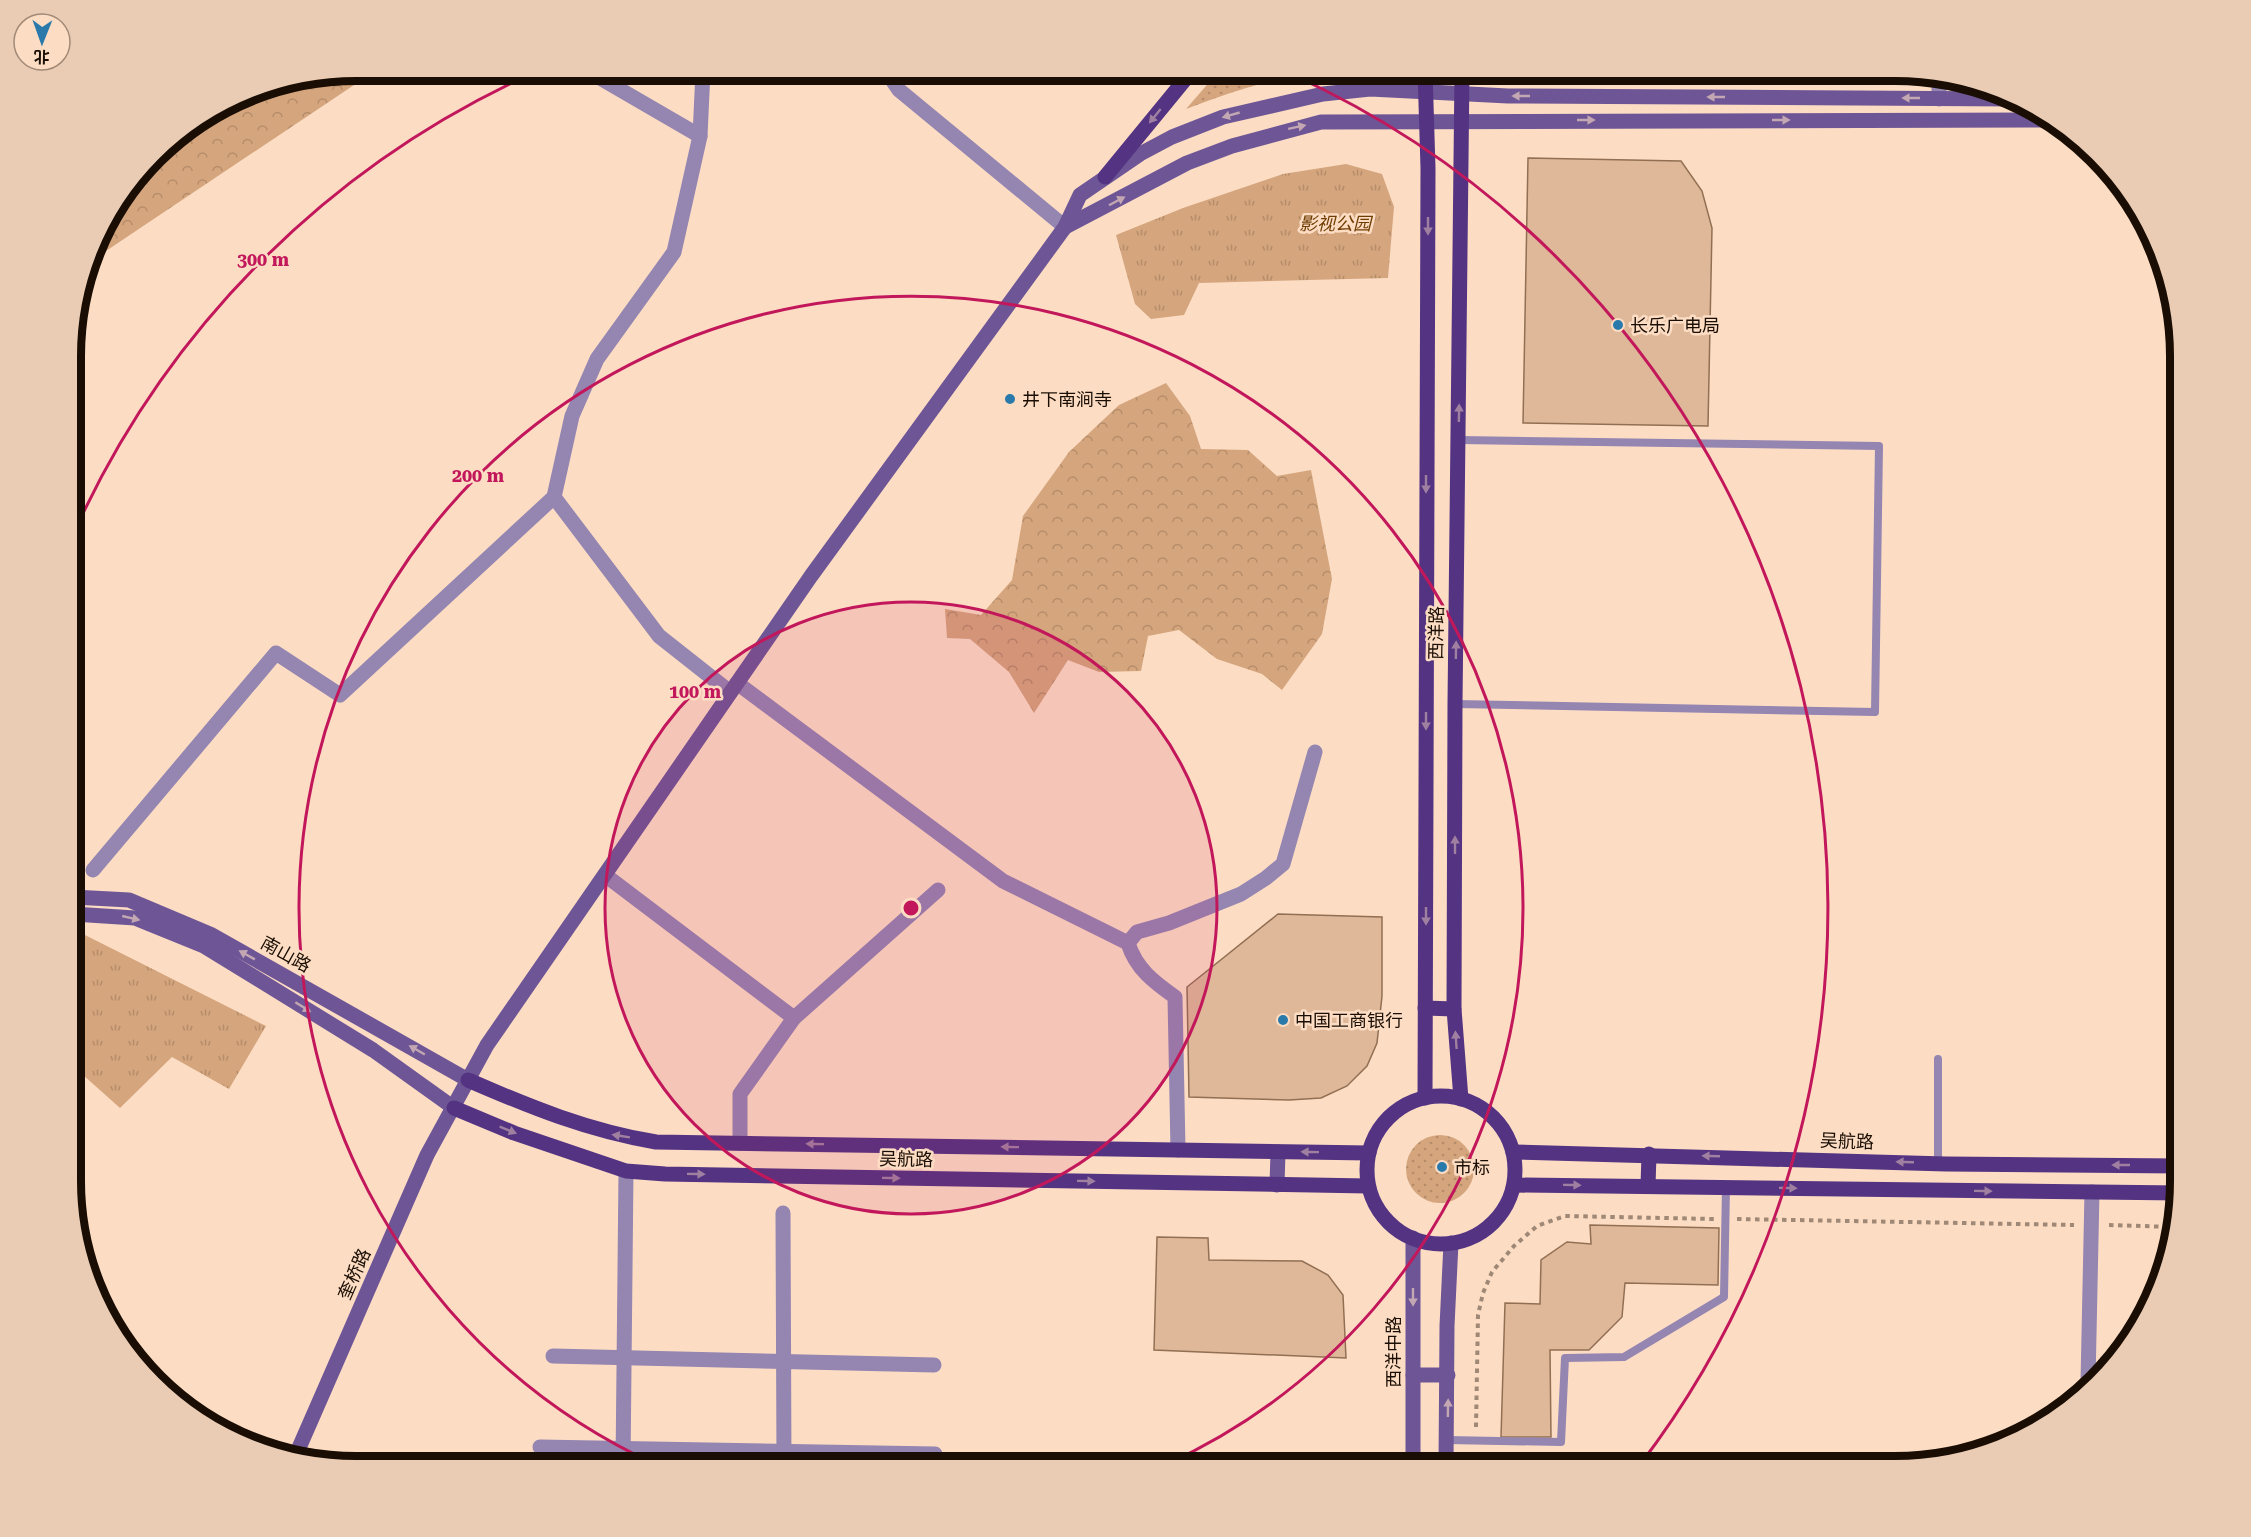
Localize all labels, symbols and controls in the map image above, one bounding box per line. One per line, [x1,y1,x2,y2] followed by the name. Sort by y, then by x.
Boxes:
[12,12,72,72] north arrow
[34,47,50,66] text: 北
[1512,91,1531,101] one-way arrow
[1707,92,1726,102] one-way arrow
[1902,94,1921,103] one-way arrow
[1149,108,1162,123] one-way arrow
[1221,111,1239,120] one-way arrow
[1576,115,1595,125] one-way arrow
[1771,115,1790,125] one-way arrow
[1288,122,1307,131] one-way arrow
[1109,196,1126,206] one-way arrow
[1299,213,1374,234] park label: 影视公园
[1423,217,1433,236] one-way arrow
[237,249,290,270] text: 300 m
[1630,315,1720,336] place label: 长乐广电局
[1611,318,1625,332] marker: 长乐广电局
[1022,389,1112,410] place label: 井下南涧寺
[1003,392,1017,406] marker: 井下南涧寺
[1454,404,1464,423] one-way arrow
[452,465,505,486] text: 200 m
[1421,475,1431,494] one-way arrow
[1425,606,1447,660] street label: 西洋路
[1451,641,1461,660] one-way arrow
[669,681,722,702] text: 100 m
[1421,712,1431,731] one-way arrow
[1450,836,1460,855] one-way arrow
[901,898,921,918] centre of rings
[1421,907,1431,926] one-way arrow
[122,914,141,923] one-way arrow
[257,932,315,976] street label: 南山路
[239,950,256,960] one-way arrow
[295,1002,312,1012] one-way arrow
[1295,1010,1403,1031] place label: 中国工商银行
[1276,1013,1290,1027] marker: 中国工商银行
[1451,1031,1461,1050] one-way arrow
[408,1045,425,1055] one-way arrow
[499,1126,517,1135] one-way arrow
[1820,1130,1874,1152] street label: 吴航路
[611,1131,630,1140] one-way arrow
[806,1139,825,1149] one-way arrow
[1001,1143,1020,1152] one-way arrow
[1301,1147,1320,1157] one-way arrow
[879,1148,933,1170] street label: 吴航路
[1701,1151,1720,1161] one-way arrow
[1454,1157,1490,1178] place label: 市标
[1896,1158,1915,1167] one-way arrow
[1435,1160,1449,1174] marker: 市标
[2112,1160,2131,1170] one-way arrow
[687,1170,706,1179] one-way arrow
[882,1173,901,1183] one-way arrow
[1077,1176,1096,1186] one-way arrow
[1563,1180,1582,1190] one-way arrow
[1779,1183,1798,1193] one-way arrow
[1974,1186,1993,1195] one-way arrow
[333,1245,375,1303] street label: 奎桥路
[1408,1287,1418,1306] one-way arrow
[1383,1316,1404,1388] street label: 西洋中路
[1443,1398,1452,1417] one-way arrow

